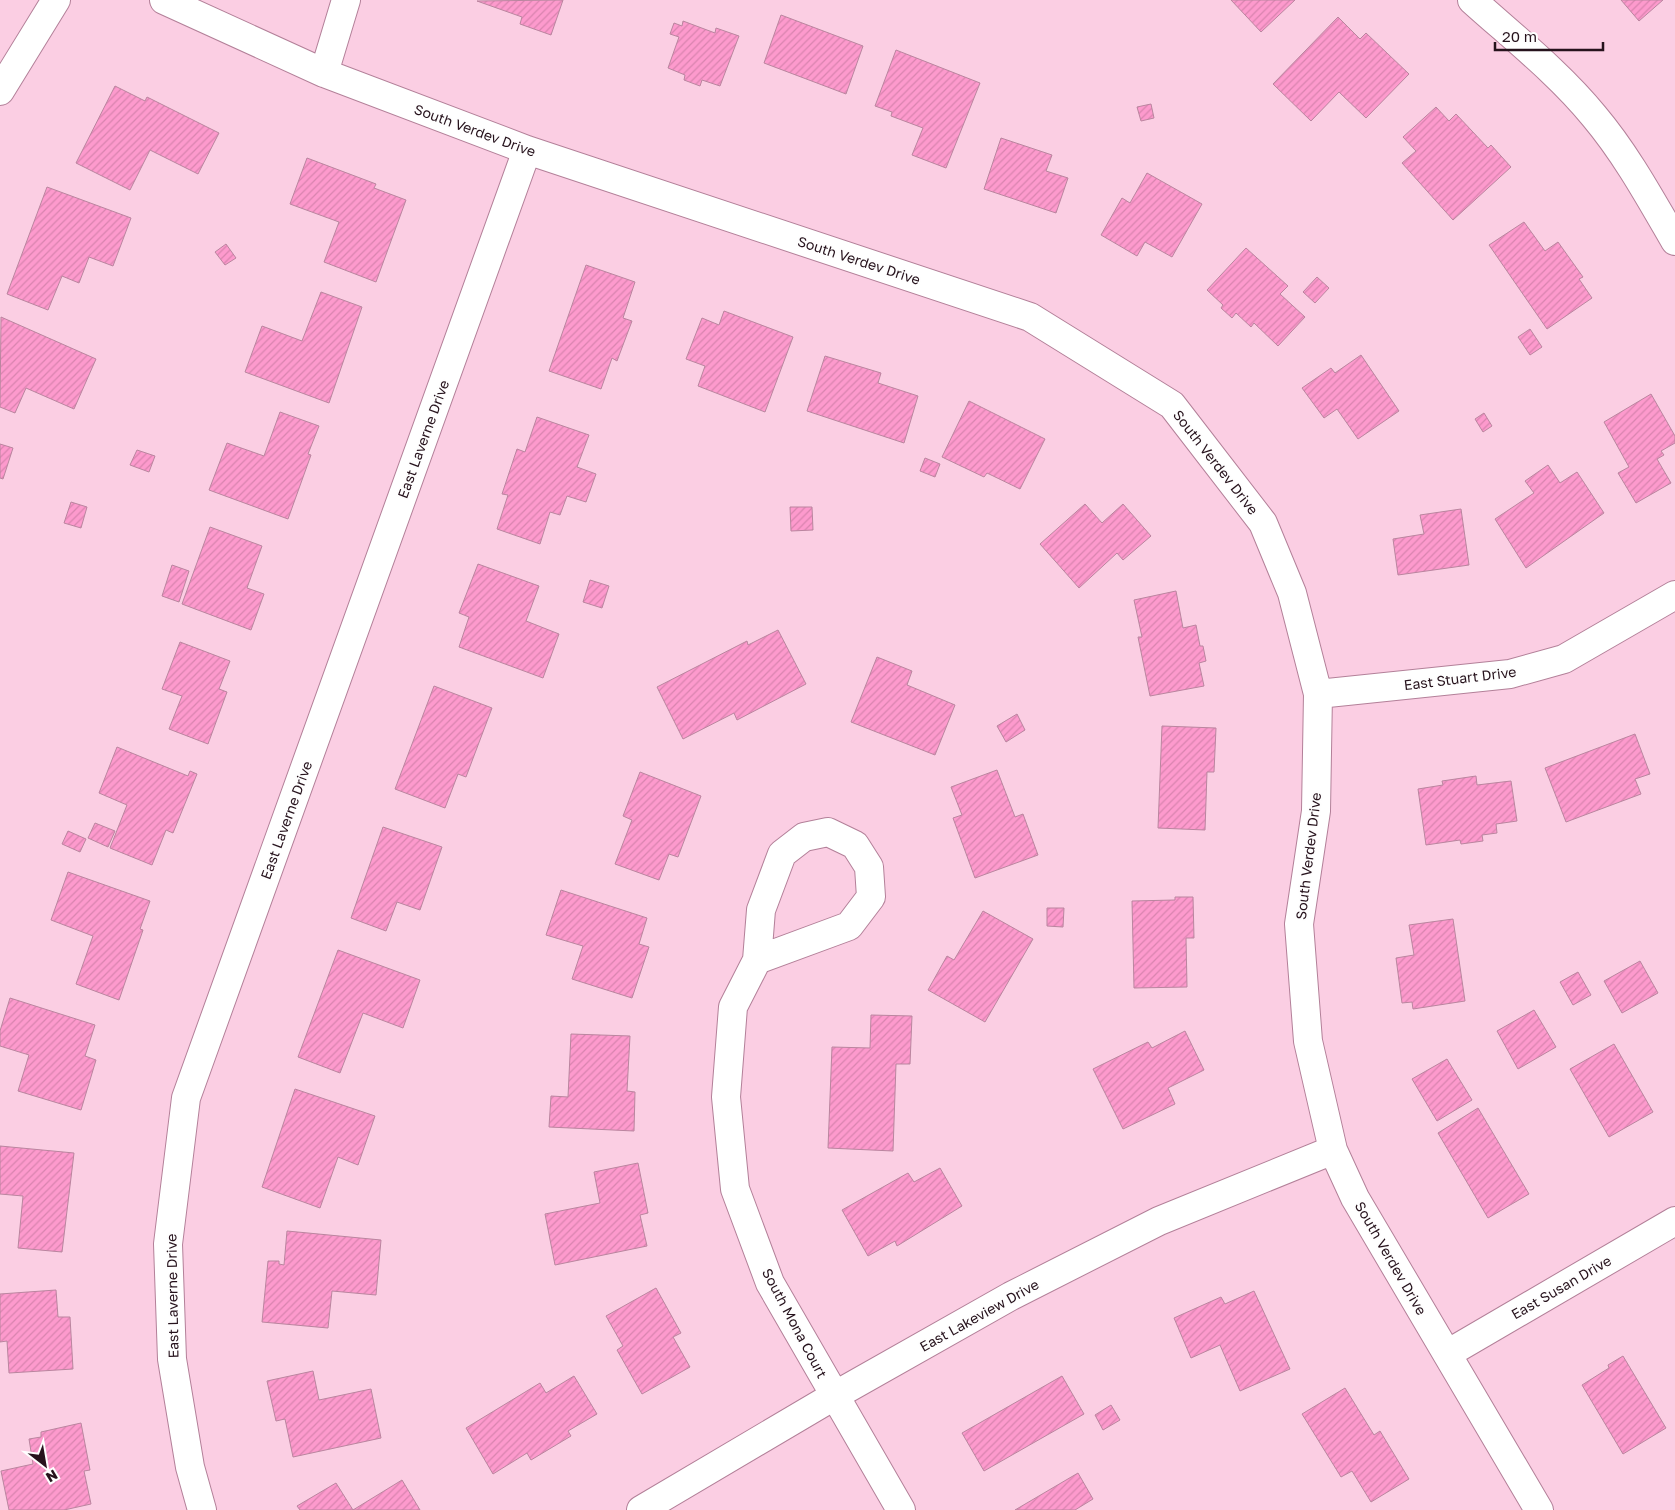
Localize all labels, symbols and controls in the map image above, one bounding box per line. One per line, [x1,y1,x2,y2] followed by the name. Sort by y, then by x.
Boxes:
[1495,20,1602,52] scale bar
[1502,27,1537,45] text: 20 m
[412,100,538,160] street label: South Verdev Drive
[795,232,923,288] street label: South Verdev Drive
[394,378,452,500] street label: East Laverne Drive
[1170,406,1262,518] street label: South Verdev Drive
[1403,663,1517,693] street label: East Stuart Drive
[257,759,315,881] street label: East Laverne Drive
[1292,791,1324,921] street label: South Verdev Drive
[1352,1198,1430,1318] street label: South Verdev Drive
[162,1234,182,1358] street label: East Laverne Drive
[1508,1252,1614,1322] street label: East Susan Drive
[759,1265,831,1381] street label: South Mona Court
[917,1275,1041,1355] street label: East Lakeview Drive
[20,1440,70,1490] north arrow
[43,1467,61,1487] text: N

